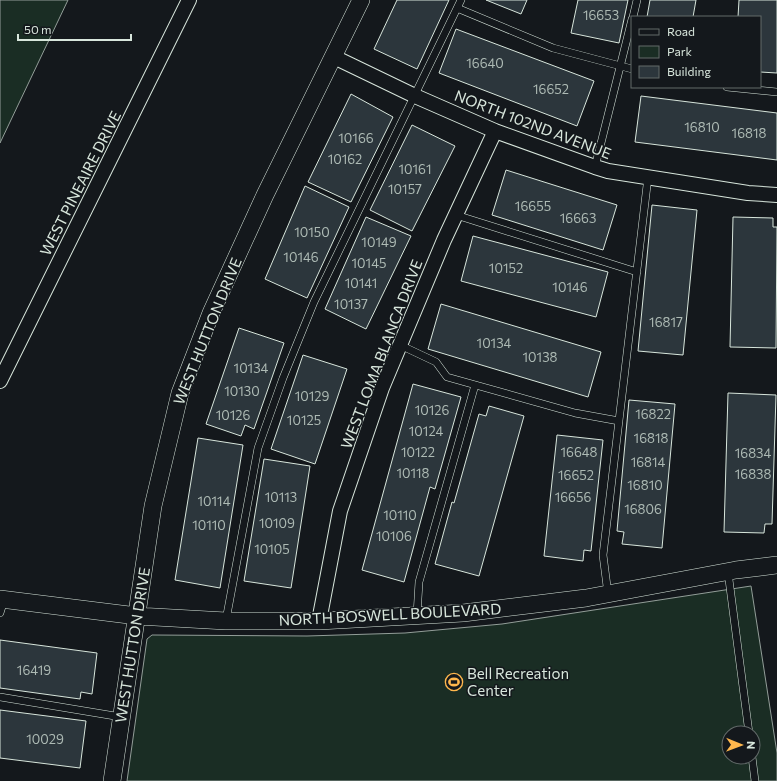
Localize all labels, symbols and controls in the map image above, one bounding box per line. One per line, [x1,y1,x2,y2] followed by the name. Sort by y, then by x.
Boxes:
[583,7,619,23] house number: 16653
[18,16,131,42] scale bar
[631,16,761,88] legend
[24,22,52,36] text: 50 m
[667,24,695,38] text: Road
[667,44,693,58] text: Park
[466,55,504,71] house number: 16640
[667,64,711,78] text: Building
[533,81,569,97] house number: 16652
[452,86,614,162] street label: NORTH 102ND AVENUE
[36,108,124,258] street label: WEST PINEAIRE DRIVE
[684,119,720,135] house number: 16810
[732,125,766,141] house number: 16818
[338,130,374,146] house number: 10166
[328,151,362,167] house number: 10162
[398,161,432,177] house number: 10161
[388,181,422,197] house number: 10157
[515,198,551,214] house number: 16655
[560,210,596,226] house number: 16663
[294,224,330,240] house number: 10150
[361,234,397,250] house number: 10149
[283,249,319,265] house number: 10146
[169,255,245,407] street label: WEST HUTTON DRIVE
[352,255,386,271] house number: 10145
[337,257,425,451] street label: WEST LOMA BLANCA DRIVE
[489,260,523,276] house number: 10152
[345,275,377,291] house number: 10141
[552,279,588,295] house number: 10146
[334,296,368,312] house number: 10137
[649,314,683,330] house number: 16817
[477,335,512,351] house number: 10134
[523,349,558,365] house number: 10138
[234,360,269,376] house number: 10134
[224,383,260,399] house number: 10130
[295,388,329,404] house number: 10129
[415,402,449,418] house number: 10126
[635,406,671,422] house number: 16822
[216,407,250,423] house number: 10126
[287,412,321,428] house number: 10125
[409,423,443,439] house number: 10124
[634,430,668,446] house number: 16818
[401,444,435,460] house number: 10122
[560,444,598,460] house number: 16648
[735,445,771,461] house number: 16834
[631,454,666,470] house number: 16814
[396,465,430,481] house number: 10118
[735,466,771,482] house number: 16838
[558,467,594,483] house number: 16652
[627,477,663,493] house number: 16810
[265,489,297,505] house number: 10113
[555,489,591,505] house number: 16656
[198,493,231,509] house number: 10114
[624,501,662,517] house number: 16806
[383,507,417,523] house number: 10110
[259,515,295,531] house number: 10109
[192,517,226,533] house number: 10110
[376,528,412,544] house number: 10106
[254,541,290,557] house number: 10105
[111,566,153,724] street label: WEST HUTTON DRIVE
[278,599,502,629] street label: NORTH BOSWELL BOULEVARD
[17,662,51,678] house number: 16419
[467,664,569,699] place label: Bell Recreation Center
[444,672,464,692] sports icon: Bell Recreation Center
[721,725,761,765] north arrow
[26,731,64,747] house number: 10029
[745,741,758,749] text: N

